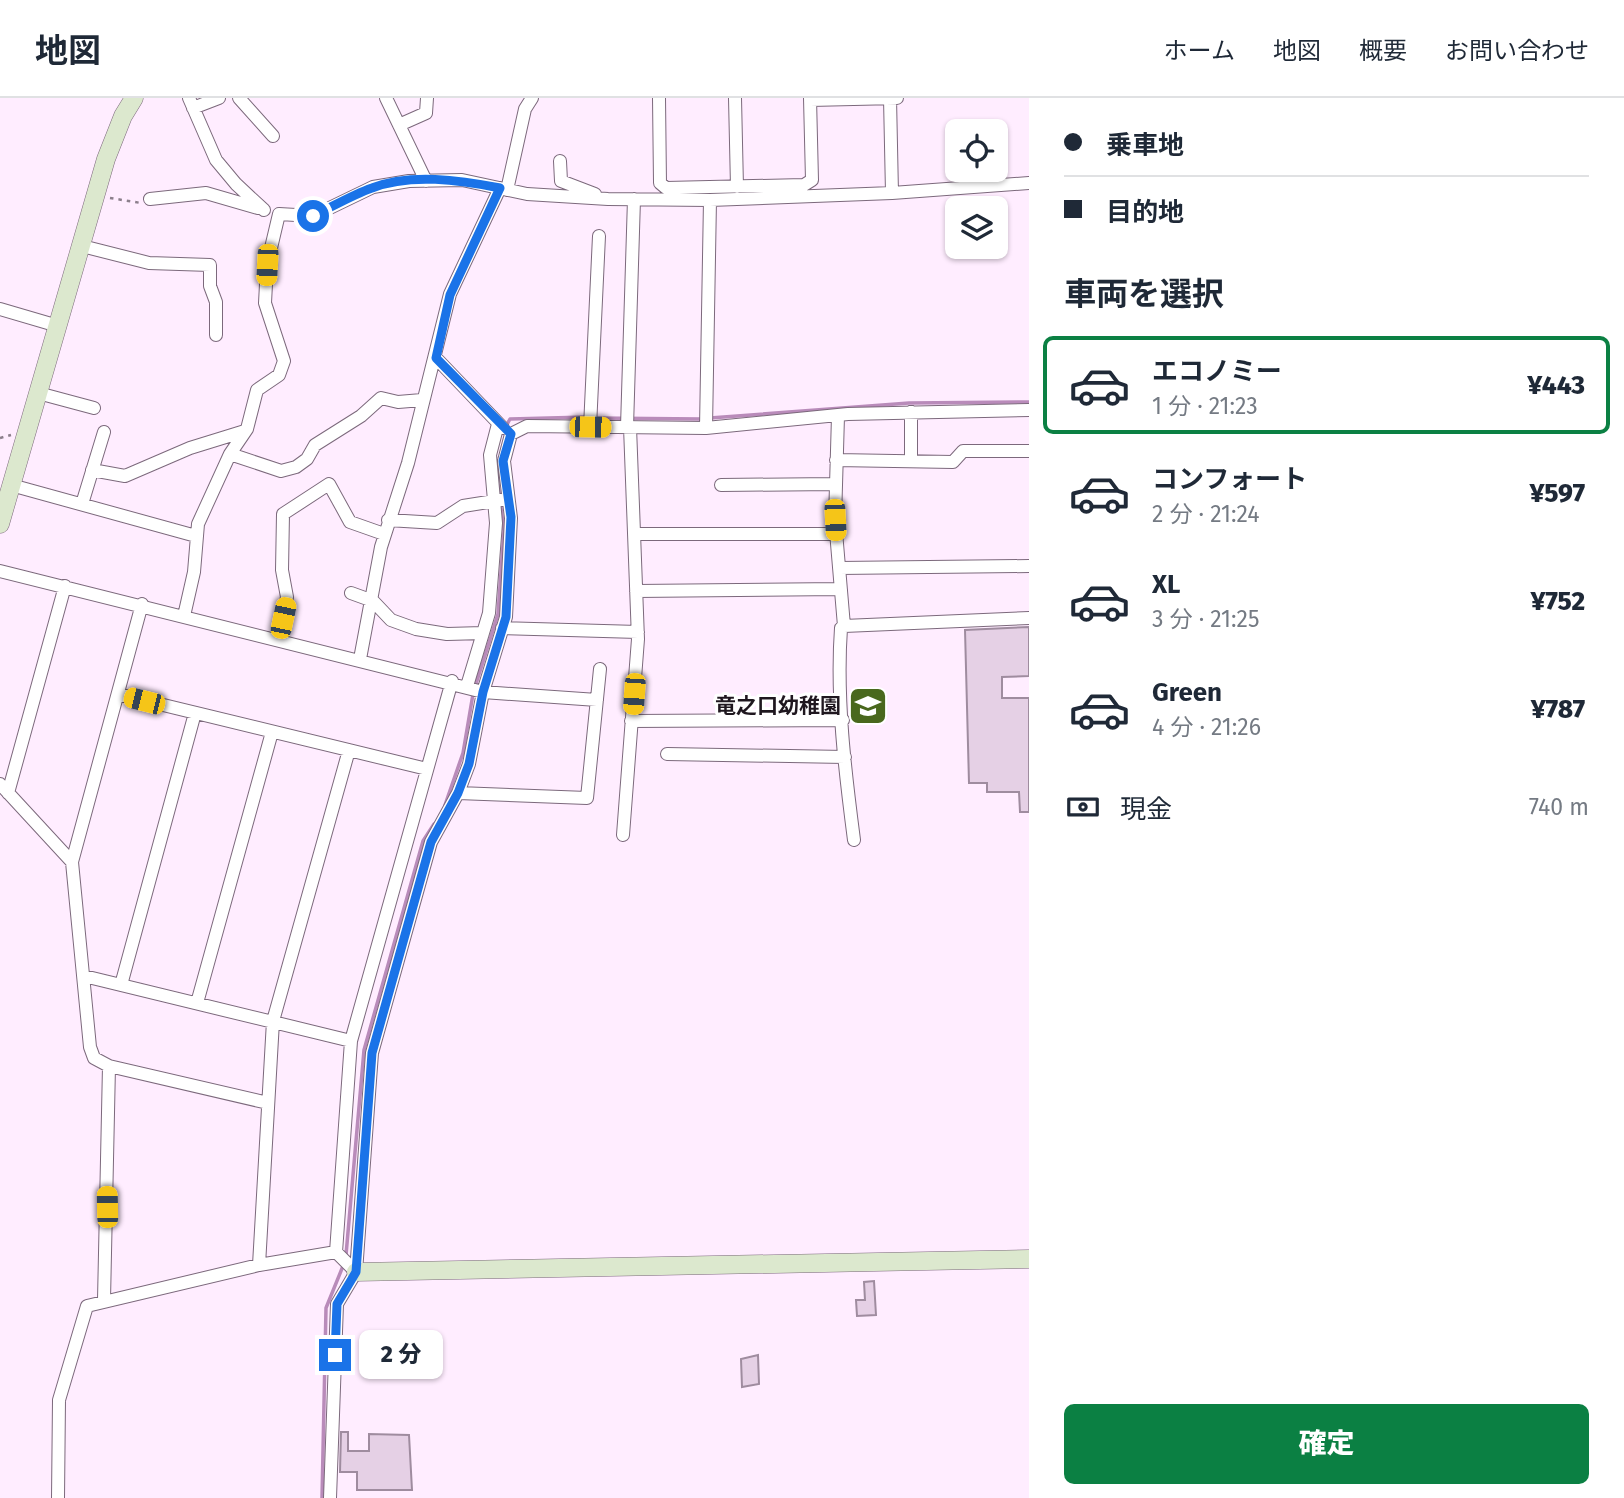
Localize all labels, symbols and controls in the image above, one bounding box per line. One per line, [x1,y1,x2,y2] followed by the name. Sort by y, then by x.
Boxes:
[35,31,101,71] text: 地図
[1164,37,1235,65] text: ホーム
[1273,37,1321,65] text: 地図
[1359,37,1407,65] text: 概要
[1445,37,1589,65] text: お問い合わせ
[945,119,1008,259] map controls
[945,119,1008,182] button: locate
[1106,130,1184,161] text: 乗車地
[945,196,1008,259] button: layers
[1106,197,1184,228] text: 目的地
[297,200,329,232] route start
[256,243,279,287] car
[1064,275,1224,313] text: 車両を選択
[1068,354,1131,417] icon: car
[1152,356,1282,387] text: エコノミー
[1527,370,1585,401] text: ¥443
[1152,392,1258,420] text: 1 分 · 21:23
[569,416,612,438] car
[1068,462,1131,525] icon: car
[1152,464,1307,495] text: コンフォート
[1530,478,1585,509] text: ¥597
[824,498,847,542] car
[1152,500,1259,528] text: 2 分 · 21:24
[1152,569,1180,600] text: XL
[1068,570,1131,633] icon: car
[1530,586,1585,617] text: ¥752
[269,595,298,641] car
[1152,605,1259,633] text: 3 分 · 21:25
[623,672,646,716] car
[1152,677,1222,708] text: Green
[1068,678,1131,741] icon: car
[847,685,889,727] school or university icon: 竜之口幼稚園
[122,686,167,716] car
[715,693,841,719] place label: 竜之口幼稚園
[1531,694,1585,725] text: ¥787
[1152,713,1261,741] text: 4 分 · 21:26
[1064,788,1102,826] icon: cash
[1529,793,1589,821] text: 740 m
[1120,794,1172,825] text: 現金
[97,1186,118,1228] car
[360,1330,444,1380] callout: 2 分
[319,1339,351,1371] route end
[381,1340,421,1368] text: 2 分
[1064,1404,1589,1484] button: 確定

